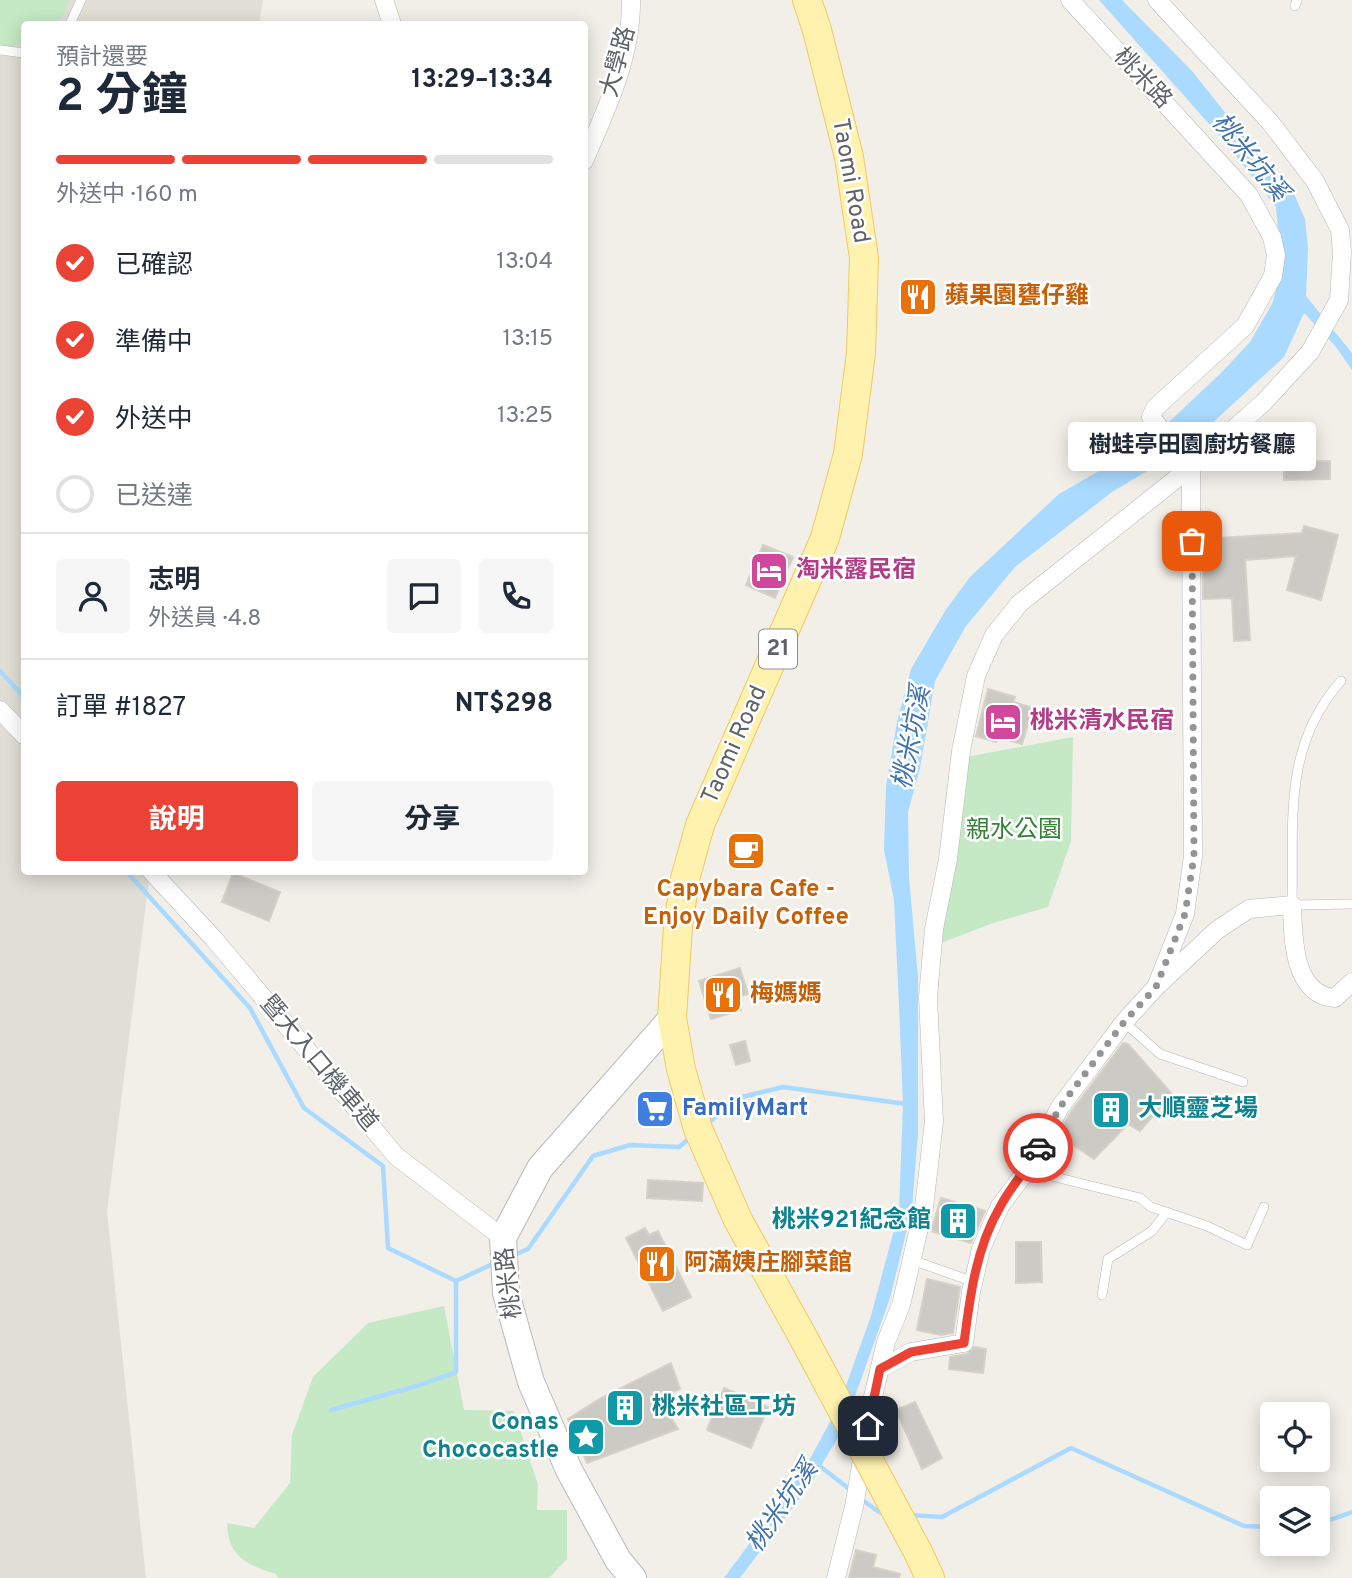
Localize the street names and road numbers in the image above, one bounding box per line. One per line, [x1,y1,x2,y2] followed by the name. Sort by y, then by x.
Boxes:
[595,23,643,101] street label: 大學路
[1106,42,1178,116] street label: 桃米路
[824,116,876,246] street label: Taomi Road
[759,629,797,668] road number: 21
[696,681,774,809] street label: Taomi Road
[253,990,383,1138] street label: 暨大入口機車道
[491,1245,529,1321] street label: 桃米路

